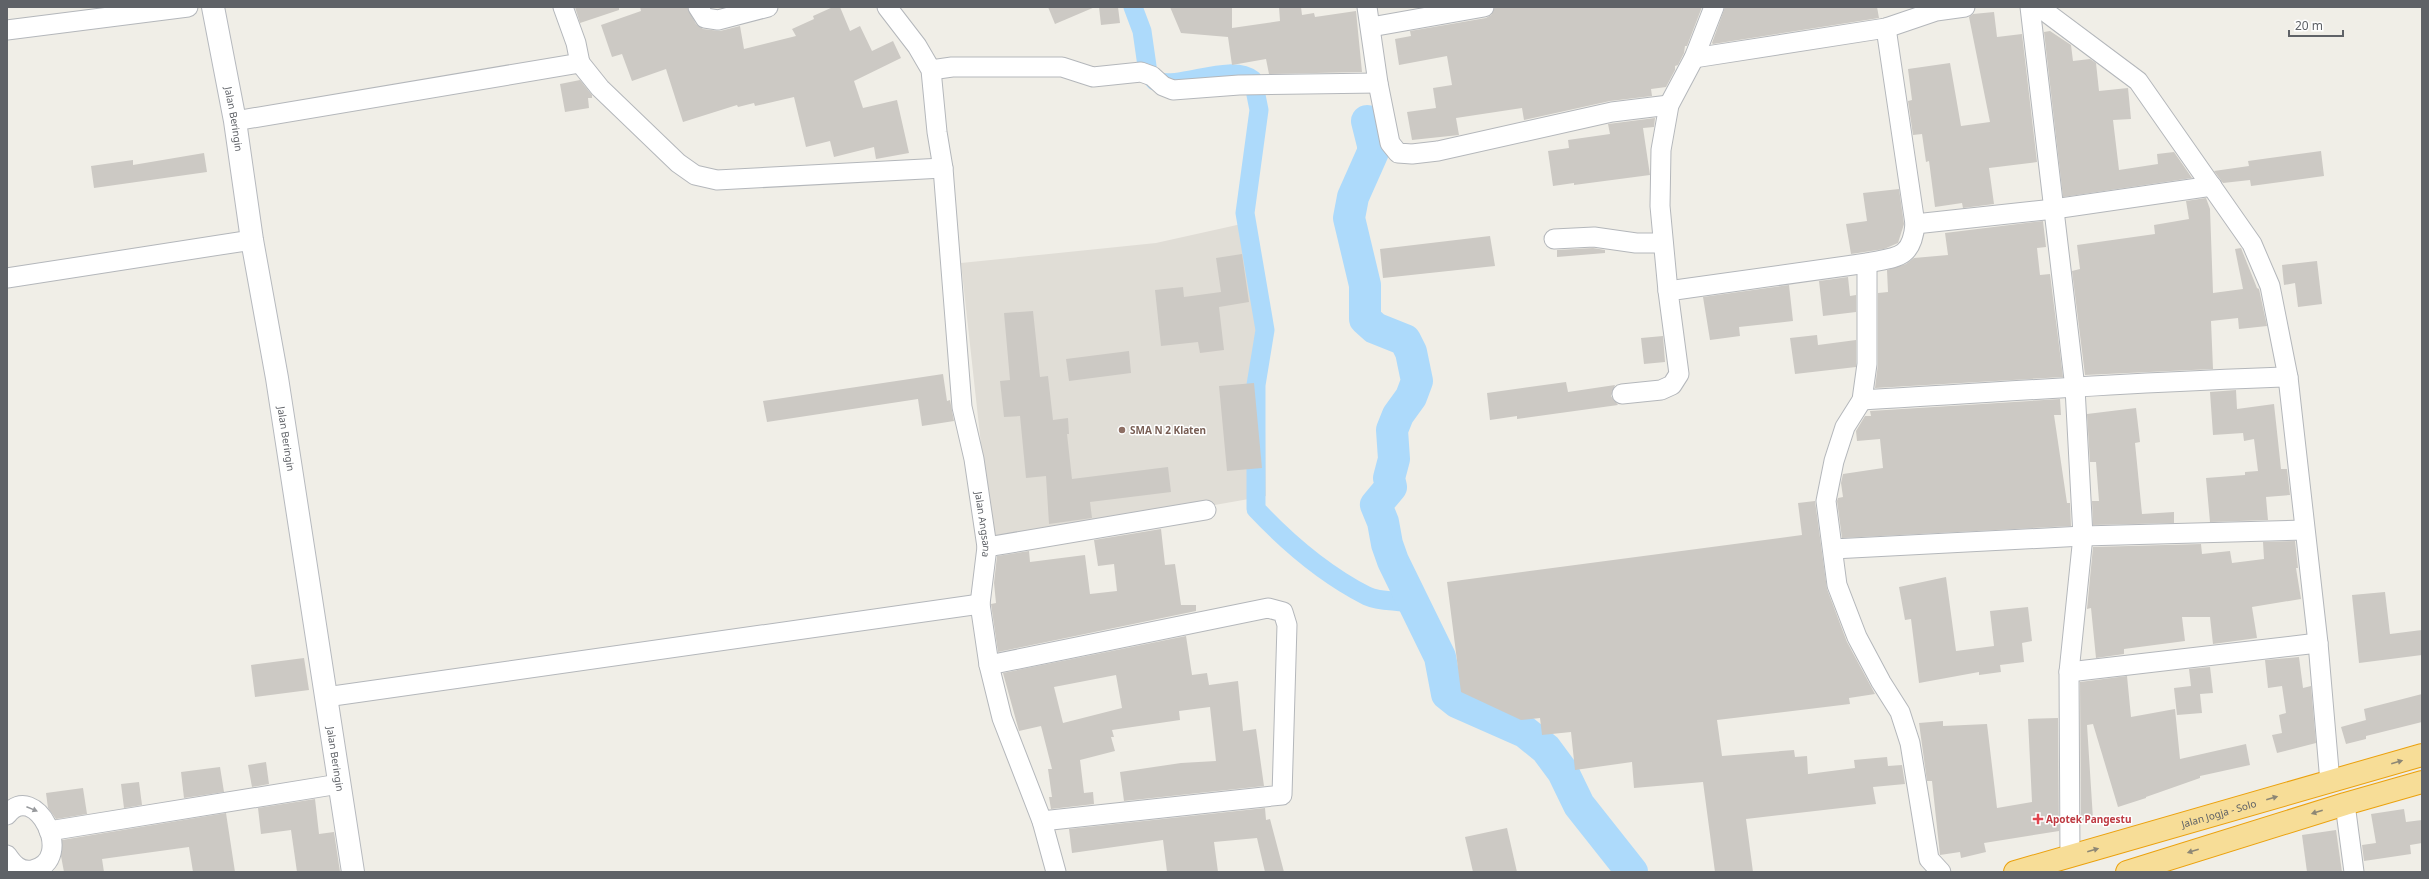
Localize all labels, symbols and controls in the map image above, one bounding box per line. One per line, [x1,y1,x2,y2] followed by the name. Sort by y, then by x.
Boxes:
[2289,12,2343,38] scale bar
[2295,17,2323,34] text: 20 m
[221,85,246,152] street label: Jalan Beringin
[274,404,298,472] street label: Jalan Beringin
[1130,423,1206,437] place label: SMA N 2 Klaten
[1117,425,1127,435] marker: SMA N 2 Klaten
[972,490,994,558] street label: Jalan Angsana
[324,725,347,792] street label: Jalan Beringin
[2391,759,2403,765] one-way arrow
[2266,795,2278,801] one-way arrow
[2179,796,2258,831] street label: Jalan Jogja - Solo
[27,806,38,812] one-way arrow
[2311,809,2323,815] one-way arrow
[2046,812,2131,826] place label: Apotek Pangestu
[2033,814,2043,824] marker: Apotek Pangestu
[2087,847,2099,853] one-way arrow
[2187,848,2199,854] one-way arrow

